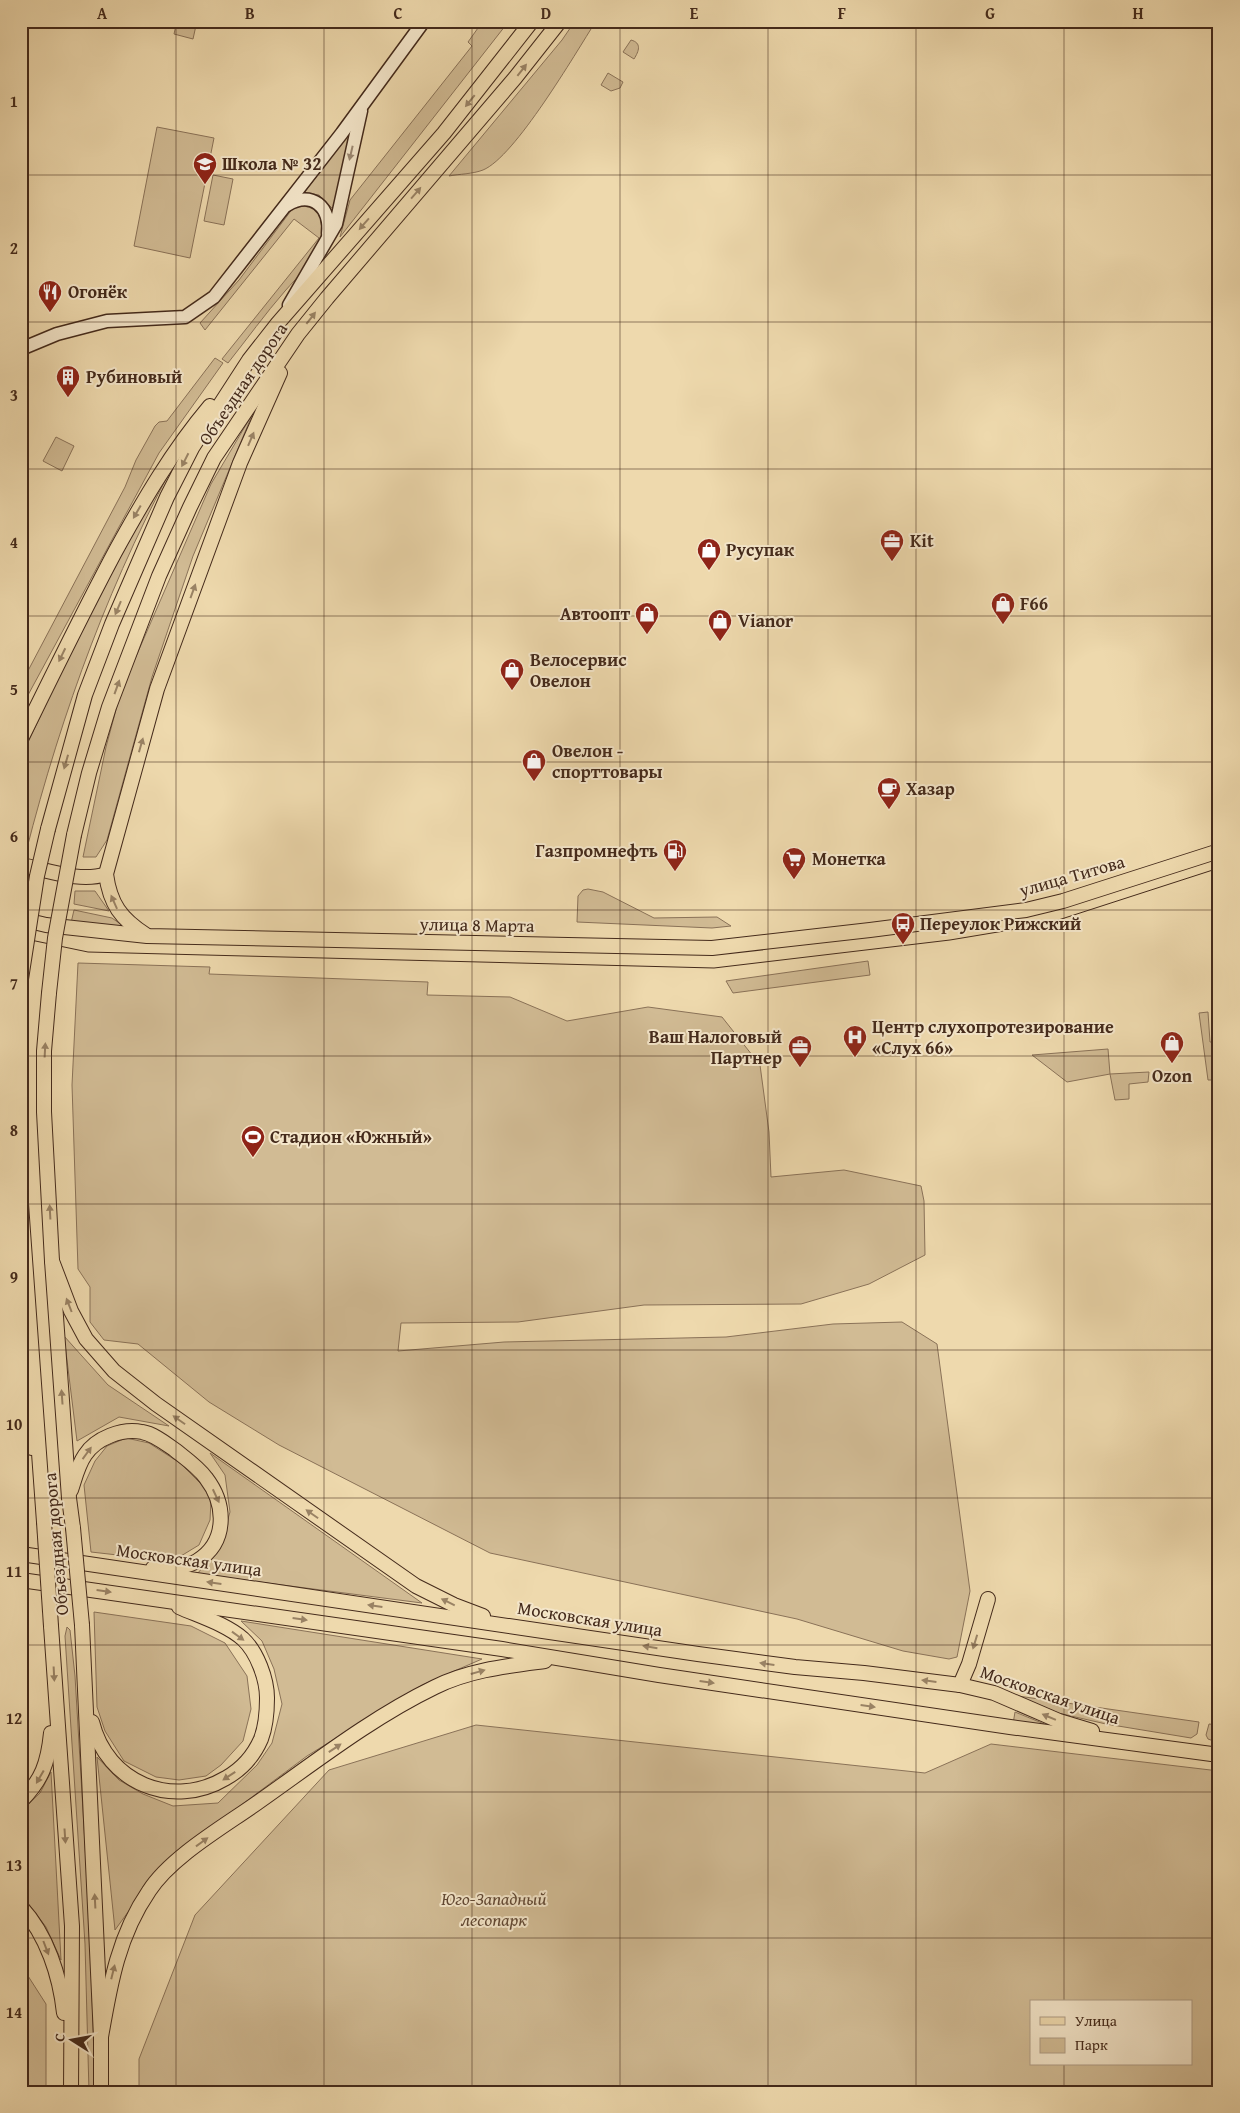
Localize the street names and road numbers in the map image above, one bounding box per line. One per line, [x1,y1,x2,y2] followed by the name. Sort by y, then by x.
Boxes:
[191,317,294,451] street label: Объездная дорога
[1015,847,1128,904] street label: улица Титова
[418,910,535,939] street label: улица 8 Марта
[36,1471,75,1616] street label: Объездная дорога
[115,1536,264,1583] street label: Московская улица
[516,1594,665,1643] street label: Московская улица
[977,1658,1124,1731] street label: Московская улица

